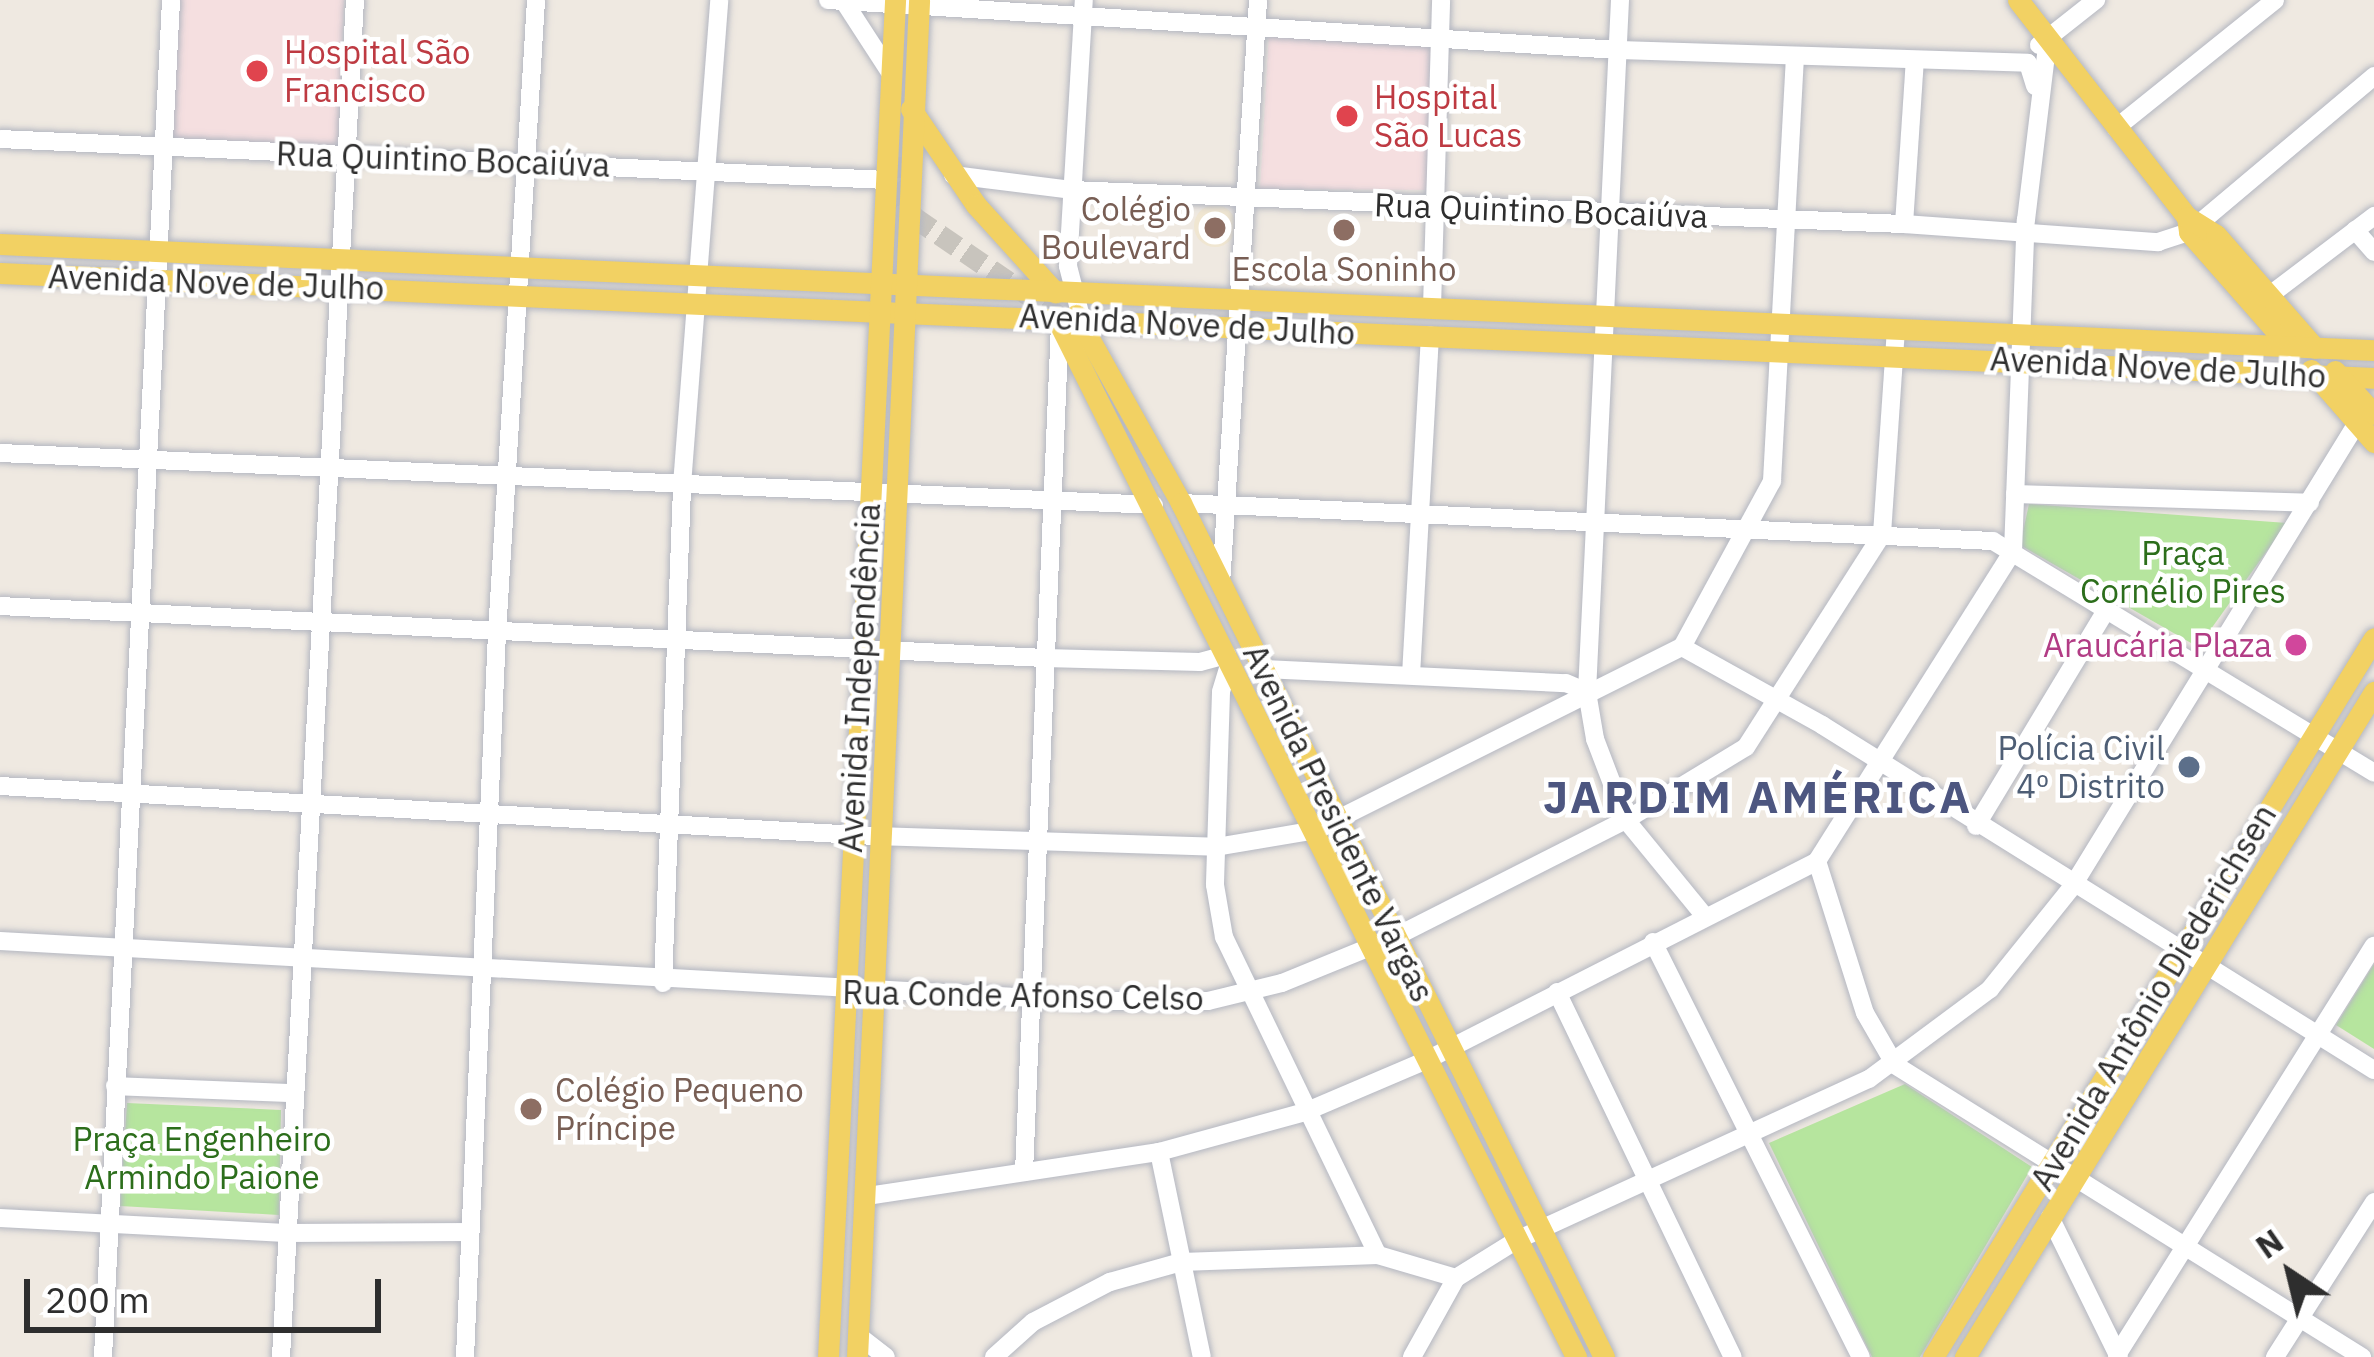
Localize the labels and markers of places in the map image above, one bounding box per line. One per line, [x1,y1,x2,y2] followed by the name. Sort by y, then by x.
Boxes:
[284,32,471,110] place label: Hospital São Francisco
[241,55,273,87] marker: Hospital São Francisco
[1374,77,1522,155] place label: Hospital São Lucas
[1331,100,1363,132] marker: Hospital São Lucas
[1041,189,1191,267] place label: Colégio Boulevard
[1202,215,1228,241] marker: Colégio Boulevard
[1331,217,1357,243] marker: Escola Soninho
[1231,249,1457,289] place label: Escola Soninho
[2043,625,2272,665] place label: Araucária Plaza
[2283,632,2309,658] marker: Araucária Plaza
[1997,728,2165,806] place label: Polícia Civil 4º Distrito
[2176,754,2202,780] marker: Polícia Civil 4º Distrito
[555,1070,804,1148] place label: Colégio Pequeno Príncipe
[518,1096,544,1122] marker: Colégio Pequeno Príncipe

